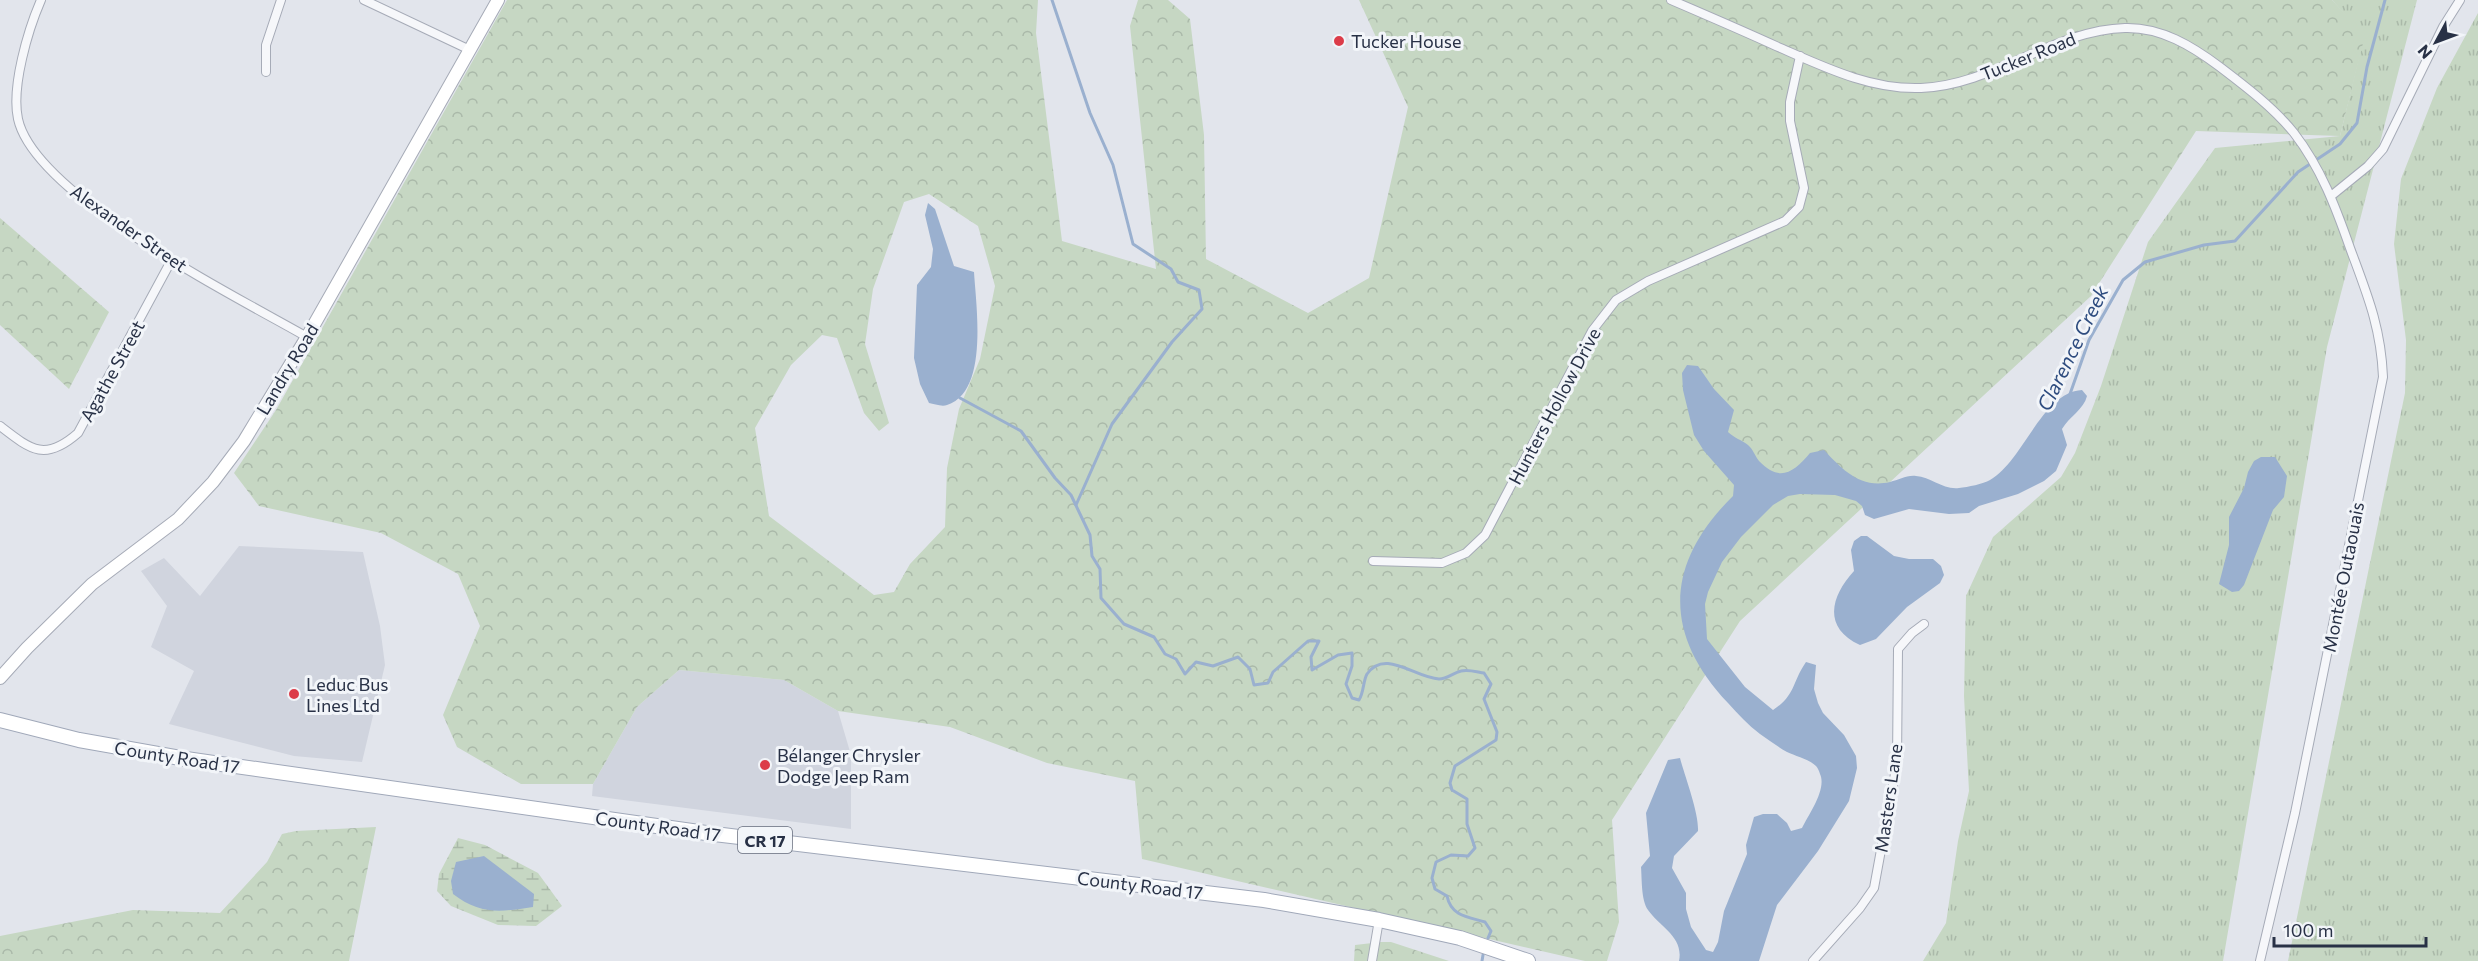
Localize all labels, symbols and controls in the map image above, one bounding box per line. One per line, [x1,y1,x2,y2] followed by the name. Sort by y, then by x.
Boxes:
[2406,12,2466,72] north arrow
[1977,27,2079,85] street label: Tucker Road
[1351,30,1461,52] place label: Tucker House
[1332,34,1346,48] marker: Tucker House
[2413,41,2435,63] text: N
[66,180,192,276] street label: Alexander Street
[2031,280,2113,415] water label: Clarence Creek
[75,316,149,426] street label: Agathe Street
[251,319,323,419] street label: Landry Road
[1503,324,1605,488] street label: Hunters Hollow Drive
[2318,500,2368,654] street label: Montée Outaouais
[306,673,388,716] place label: Leduc Bus Lines Ltd
[287,687,301,701] marker: Leduc Bus Lines Ltd
[113,736,241,778] street label: County Road 17
[1869,742,1907,854] street label: Masters Lane
[777,744,921,787] place label: Bélanger Chrysler Dodge Jeep Ram
[758,758,772,772] marker: Bélanger Chrysler Dodge Jeep Ram
[594,806,722,846] street label: County Road 17
[738,827,792,853] road number: CR 17
[1076,866,1204,904] street label: County Road 17
[2274,910,2426,948] scale bar
[2283,919,2333,941] text: 100 m

